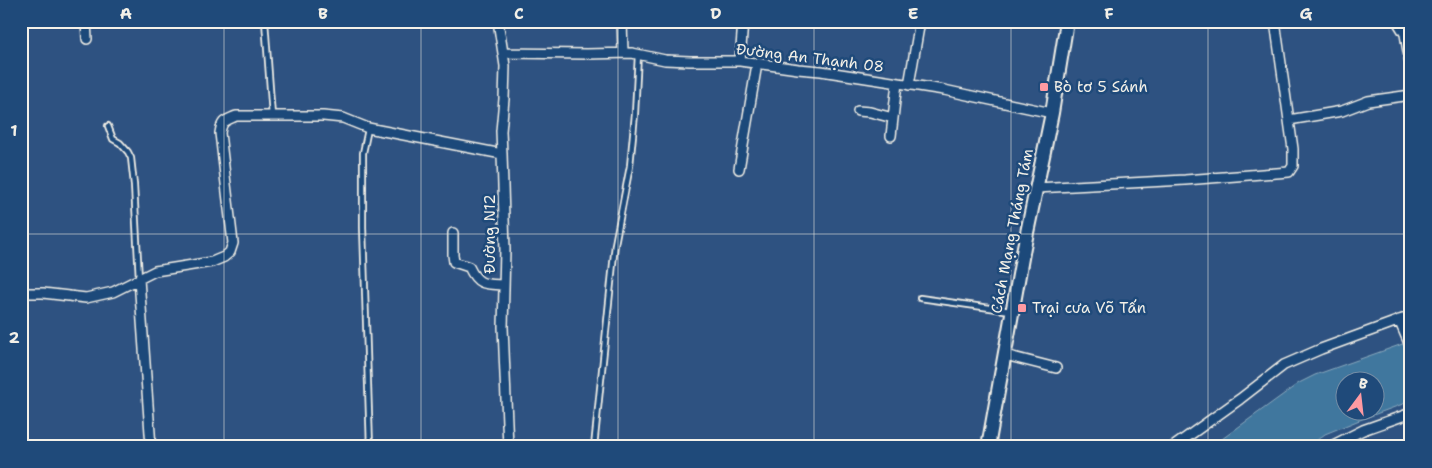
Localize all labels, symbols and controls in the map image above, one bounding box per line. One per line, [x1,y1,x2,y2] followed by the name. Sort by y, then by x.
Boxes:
[120,3,132,24] text: A
[318,3,328,24] text: B
[514,3,524,24] text: C
[710,3,722,24] text: D
[908,3,918,24] text: E
[1104,3,1114,24] text: F
[1300,3,1313,24] text: G
[735,39,885,77] street label: Đường An Thạnh 08
[1054,77,1148,97] place label: Bò tơ 5 Sánh
[1038,81,1050,93] marker: Bò tơ 5 Sánh
[10,120,18,141] text: 1
[986,147,1038,315] street label: Cách Mạng Tháng Tám
[480,194,500,274] street label: Đường N12
[1032,298,1146,318] place label: Trại cưa Võ Tấn
[1016,302,1028,314] marker: Trại cưa Võ Tấn
[8,327,20,348] text: 2
[1334,370,1384,420] north arrow
[1357,374,1370,393] text: B

